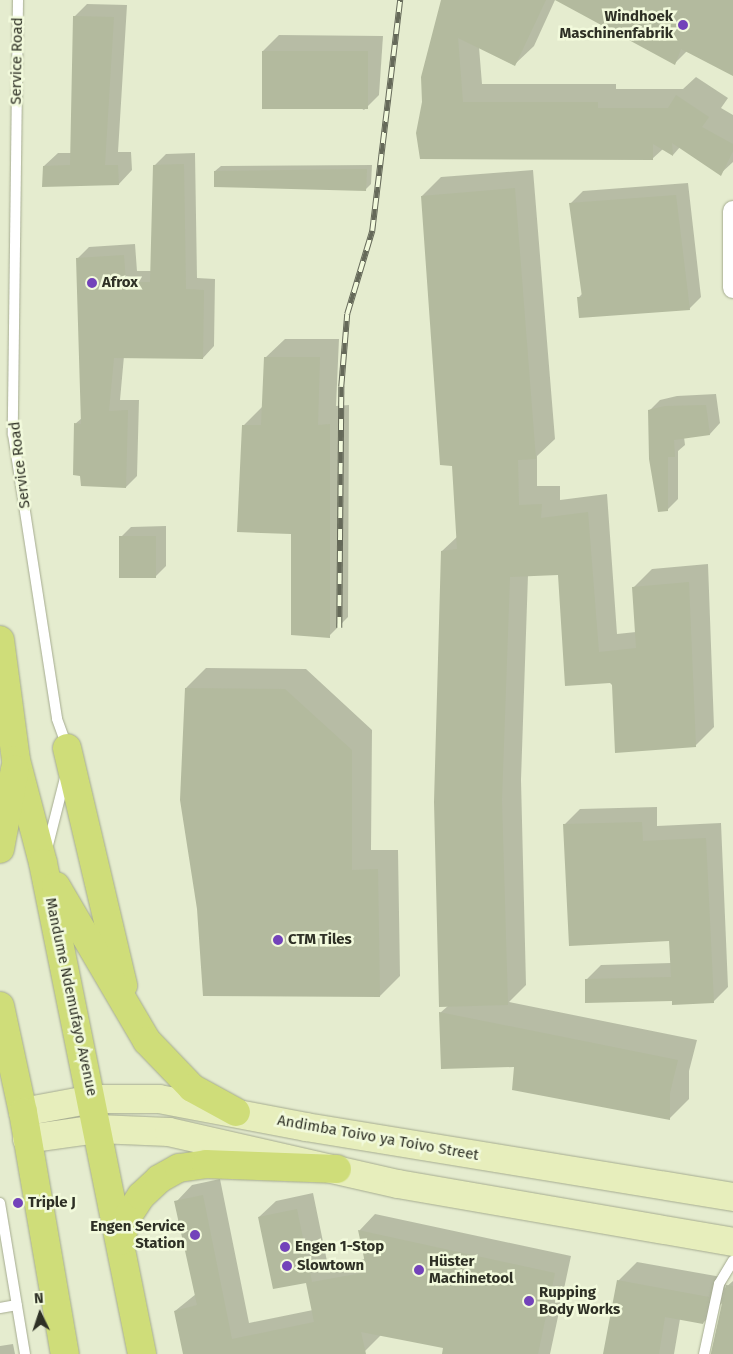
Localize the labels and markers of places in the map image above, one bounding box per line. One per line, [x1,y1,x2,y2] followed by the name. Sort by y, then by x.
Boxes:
[560,7,673,42] place label: Windhoek Maschinenfabrik
[677,19,689,31] marker: Windhoek Maschinenfabrik
[102,274,138,292] place label: Afrox
[86,277,98,289] marker: Afrox
[288,931,352,949] place label: CTM Tiles
[272,934,284,946] marker: CTM Tiles
[28,1194,76,1212] place label: Triple J
[12,1197,24,1209] marker: Triple J
[90,1217,185,1252] place label: Engen Service Station
[189,1229,201,1241] marker: Engen Service Station
[295,1238,384,1256] place label: Engen 1-Stop
[279,1241,291,1253] marker: Engen 1-Stop
[429,1252,514,1287] place label: Hüster Machinetool
[297,1257,364,1275] place label: Slowtown
[281,1260,293,1272] marker: Slowtown
[413,1264,425,1276] marker: Hüster Machinetool
[539,1283,620,1318] place label: Rupping Body Works
[523,1295,535,1307] marker: Rupping Body Works

